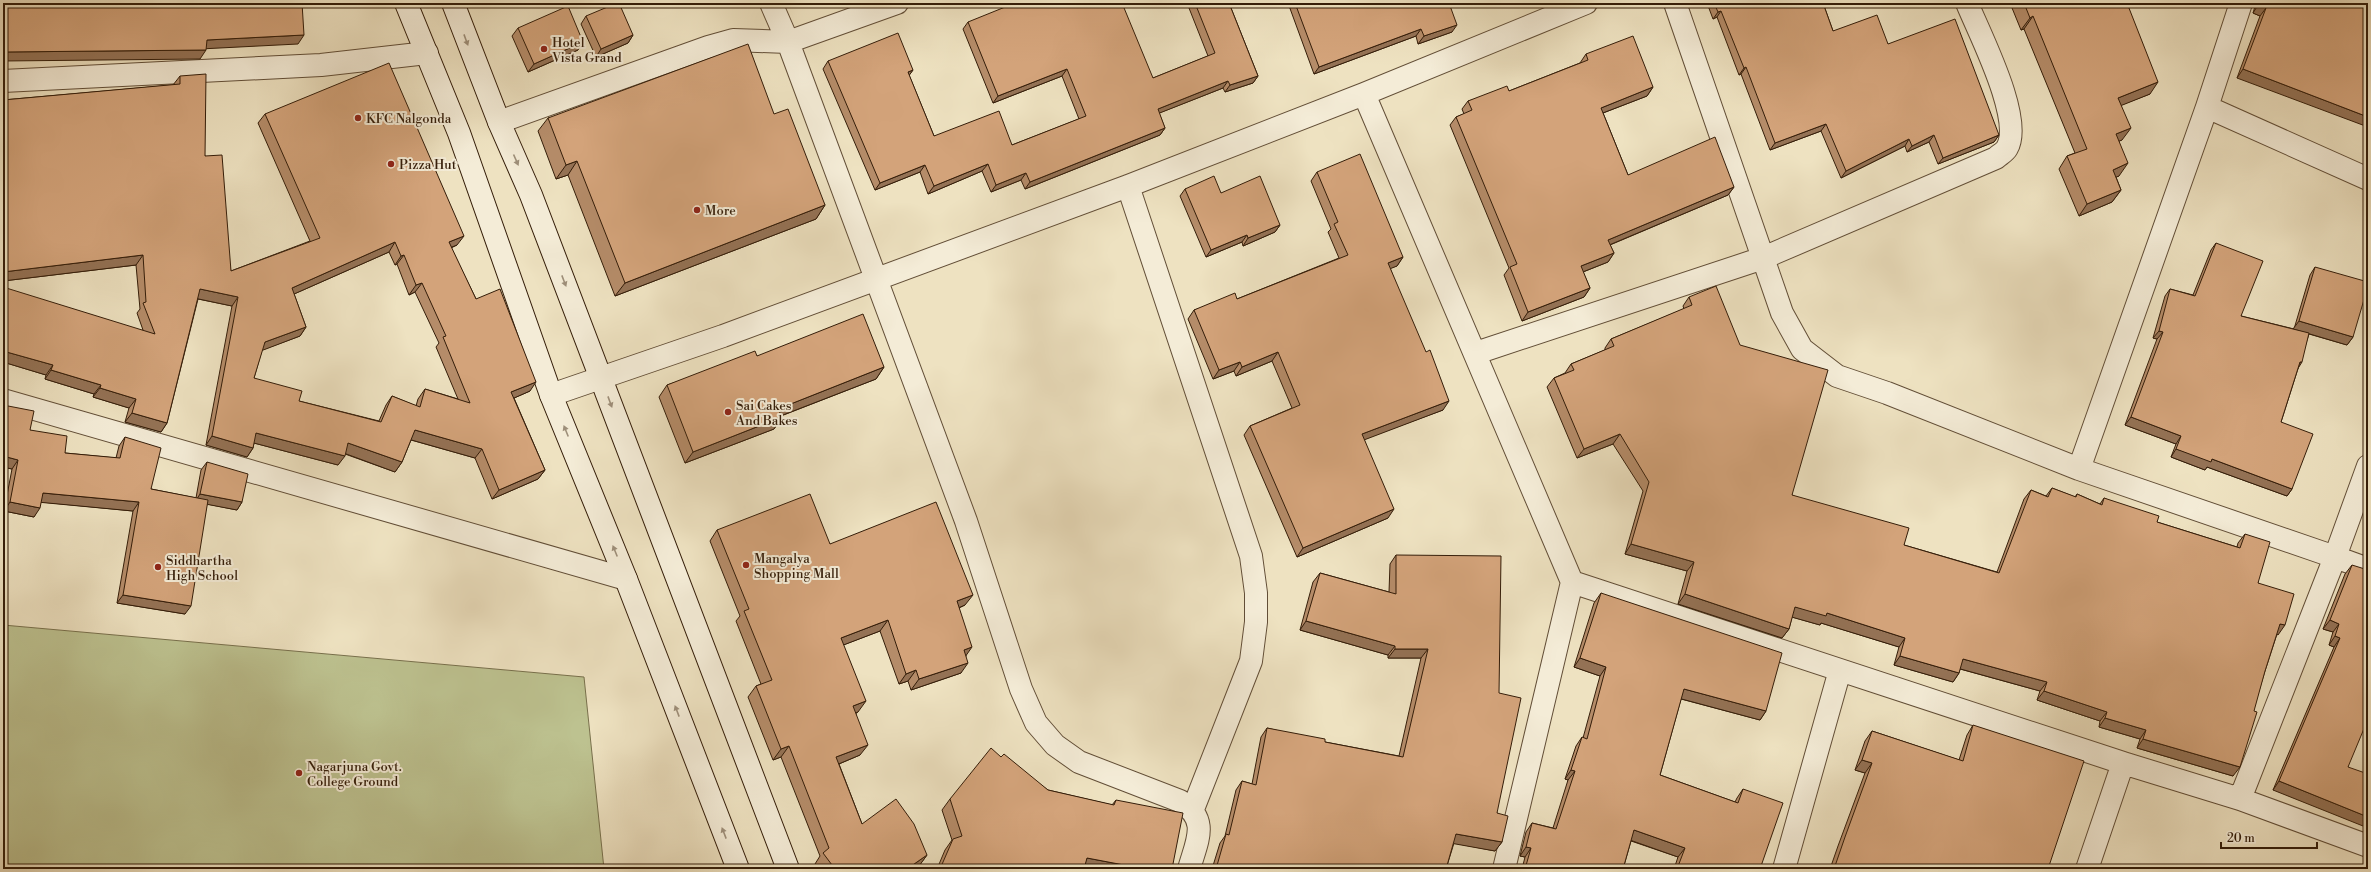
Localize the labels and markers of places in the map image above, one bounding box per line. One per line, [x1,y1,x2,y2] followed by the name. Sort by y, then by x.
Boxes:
[551,35,622,66] place label: Hotel Vista Grand
[539,44,549,54] marker: Hotel Vista Grand
[366,111,452,127] place label: KFC Nalgonda
[353,113,363,123] marker: KFC Nalgonda
[399,157,457,173] place label: Pizza Hut
[386,159,396,169] marker: Pizza Hut
[705,203,736,219] place label: More
[692,205,702,215] marker: More
[735,398,798,429] place label: Sai Cakes And Bakes
[723,407,733,417] marker: Sai Cakes And Bakes
[754,551,839,582] place label: Mangalya Shopping Mall
[166,553,238,584] place label: Siddhartha High School
[741,560,751,570] marker: Mangalya Shopping Mall
[153,562,163,572] marker: Siddhartha High School
[307,759,402,790] place label: Nagarjuna Govt. College Ground
[294,768,304,778] marker: Nagarjuna Govt. College Ground

